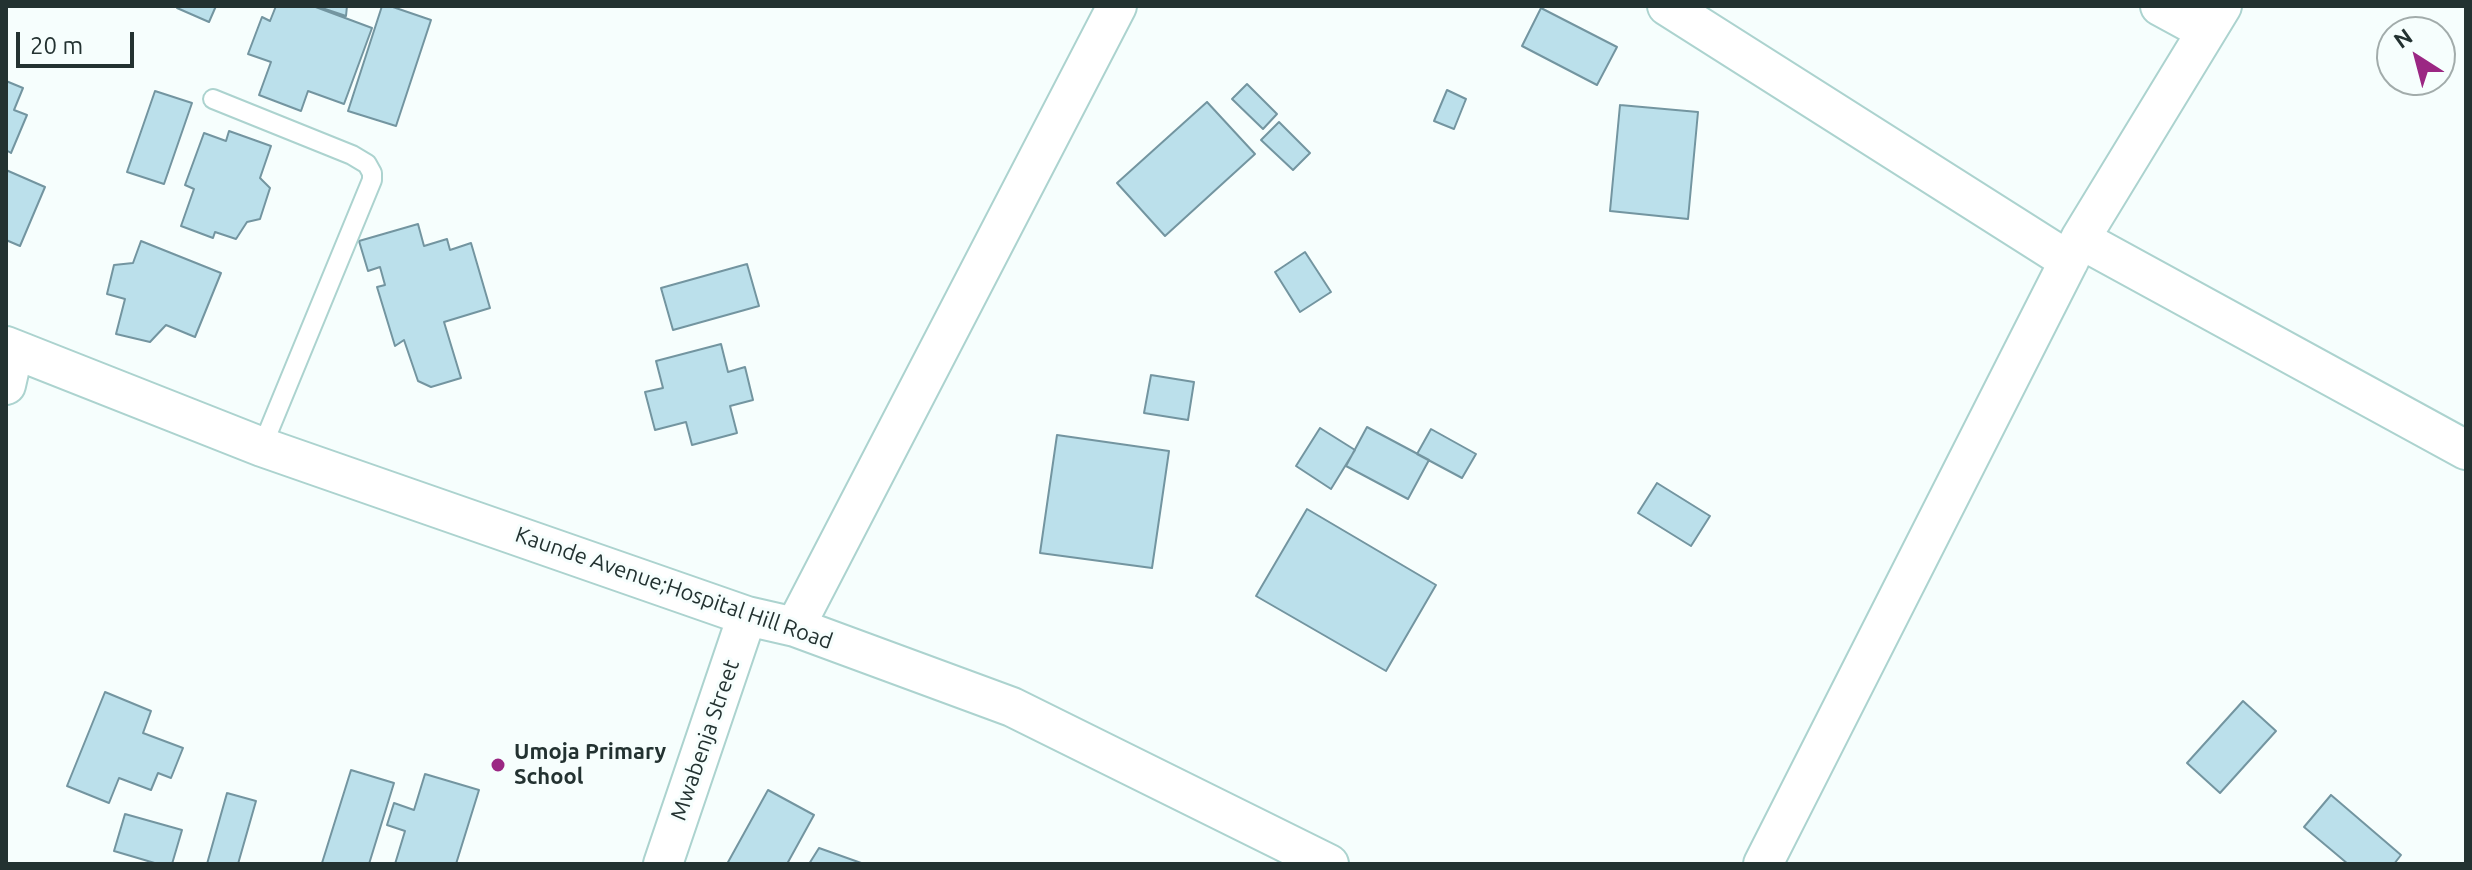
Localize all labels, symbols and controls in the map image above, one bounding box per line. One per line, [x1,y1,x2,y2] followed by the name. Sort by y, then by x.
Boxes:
[20,16,138,66] scale bar
[2376,16,2456,96] north arrow
[2389,23,2417,53] text: N
[30,32,83,59] text: 20 m
[512,521,836,655] street label: Kaunde Avenue;Hospital Hill Road
[665,656,745,824] street label: Mwabenja Street
[514,739,666,790] place label: Umoja Primary School
[489,756,507,774] marker: Umoja Primary School

